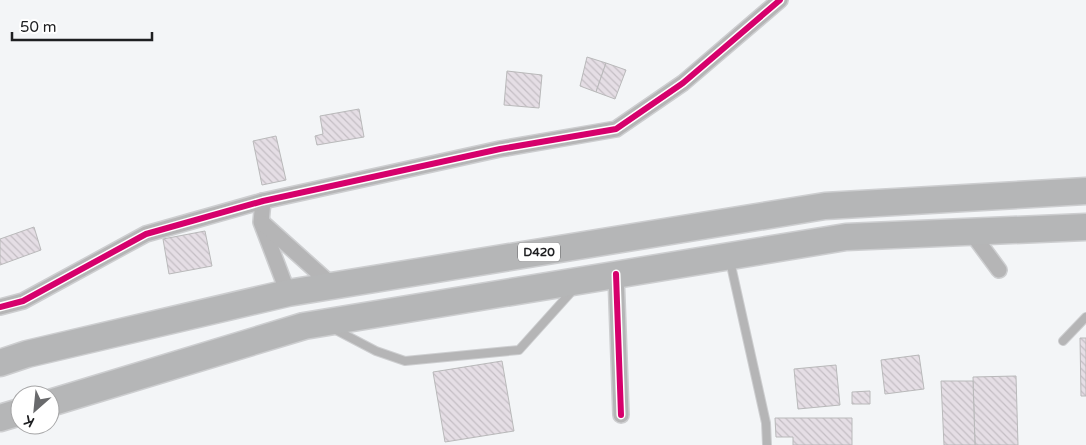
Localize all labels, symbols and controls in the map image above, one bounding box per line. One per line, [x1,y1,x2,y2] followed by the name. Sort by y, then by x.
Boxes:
[12,10,152,42] scale bar
[20,18,57,36] text: 50 m
[518,242,560,262] road number: D420
[10,385,60,435] north arrow
[21,411,37,431] text: K

